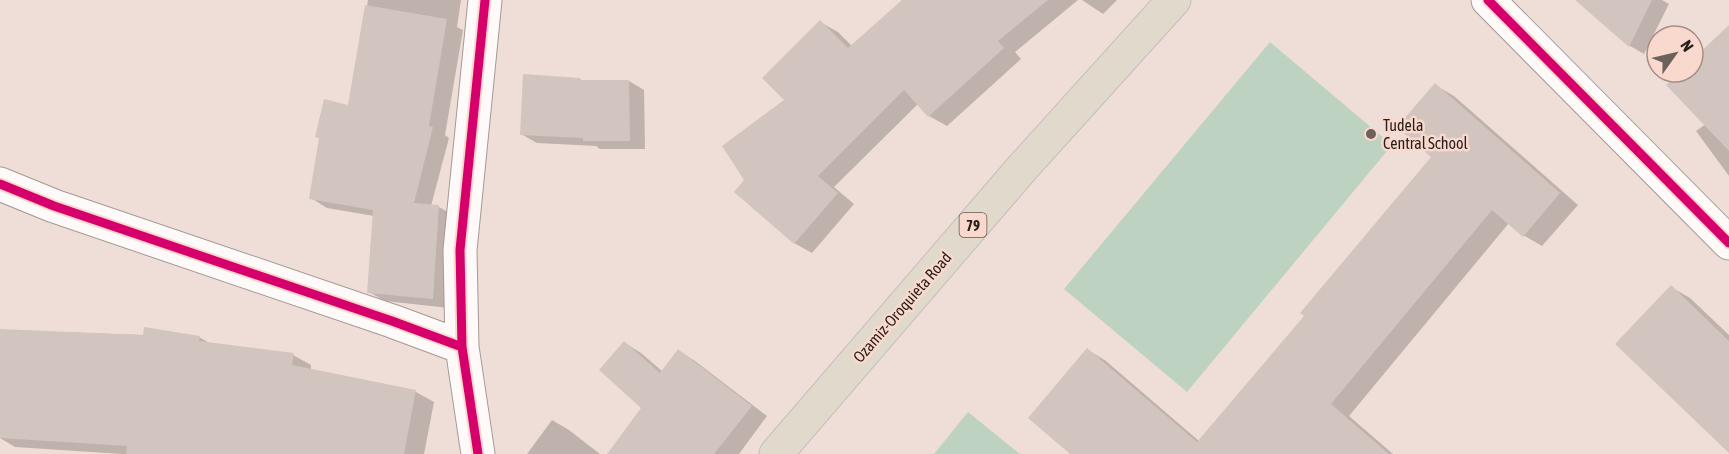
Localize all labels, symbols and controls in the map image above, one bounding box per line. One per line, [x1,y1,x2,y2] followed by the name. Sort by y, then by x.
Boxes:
[1645,24,1705,84] north arrow
[1677,37,1698,55] text: N
[1383,116,1469,152] place label: Tudela Central School
[1364,127,1378,141] marker: Tudela Central School
[960,213,986,237] road number: 79
[849,248,956,366] street label: Ozamiz-Oroquieta Road

